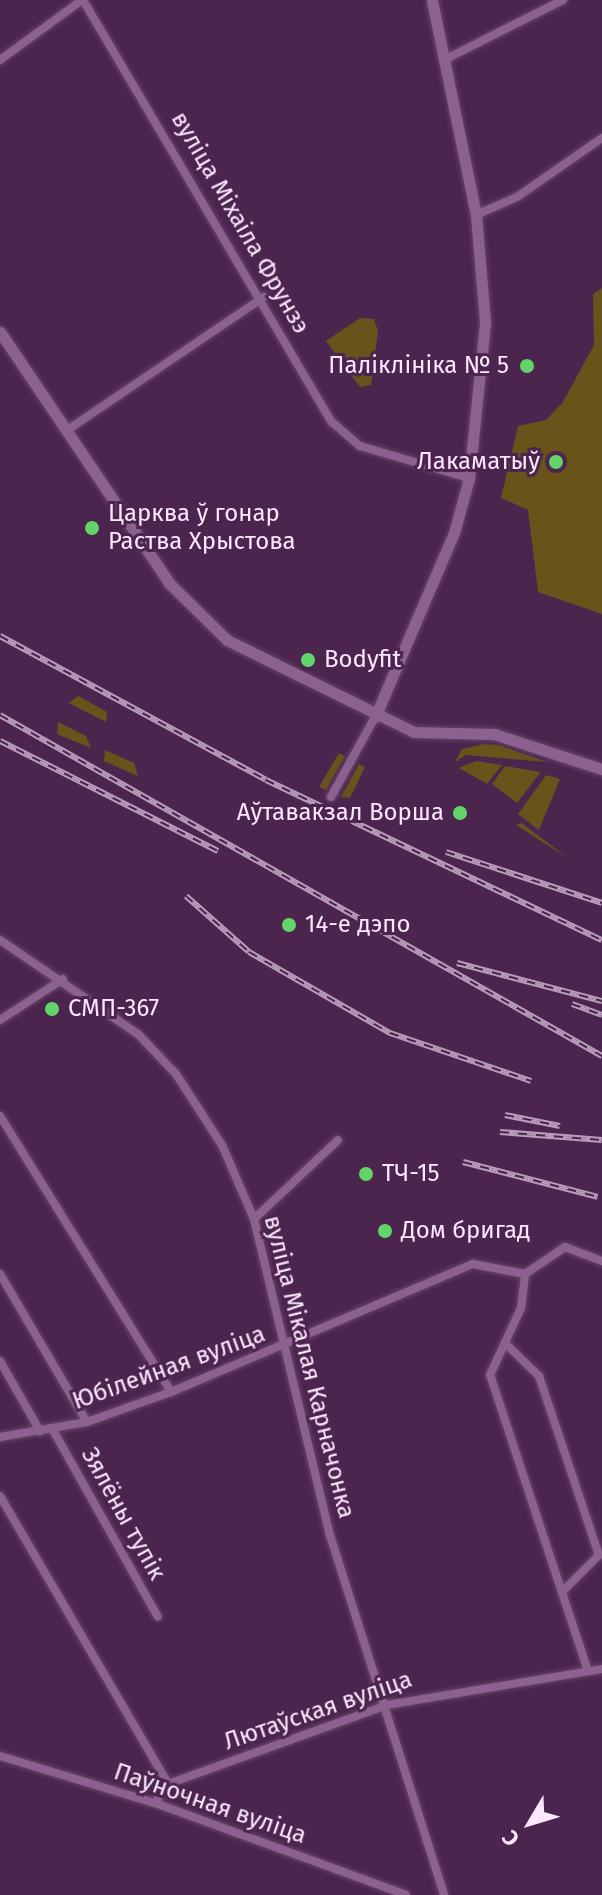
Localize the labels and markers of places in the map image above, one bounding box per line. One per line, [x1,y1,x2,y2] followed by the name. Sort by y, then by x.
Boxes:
[328,352,509,380] place label: Паліклініка № 5
[516,355,538,377] marker: Паліклініка № 5
[417,448,540,476] place label: Лакаматыў
[547,453,565,471] marker: Лакаматыў
[108,500,296,556] place label: Царква ў гонар Раства Хрыстова
[83,519,101,537] marker: Царква ў гонар Раства Хрыстова
[324,646,401,674] place label: Bodyfit
[299,651,317,669] marker: Bodyfit
[237,799,444,827] place label: Аўтавакзал Ворша
[451,804,469,822] marker: Аўтавакзал Ворша
[305,911,410,939] place label: 14-е дэпо
[280,916,298,934] marker: 14-е дэпо
[68,995,159,1023] place label: СМП-367
[43,1000,61,1018] marker: СМП-367
[382,1160,440,1188] place label: ТЧ-15
[357,1165,375,1183] marker: ТЧ-15
[401,1217,530,1245] place label: Дом бригад
[376,1222,394,1240] marker: Дом бригад

